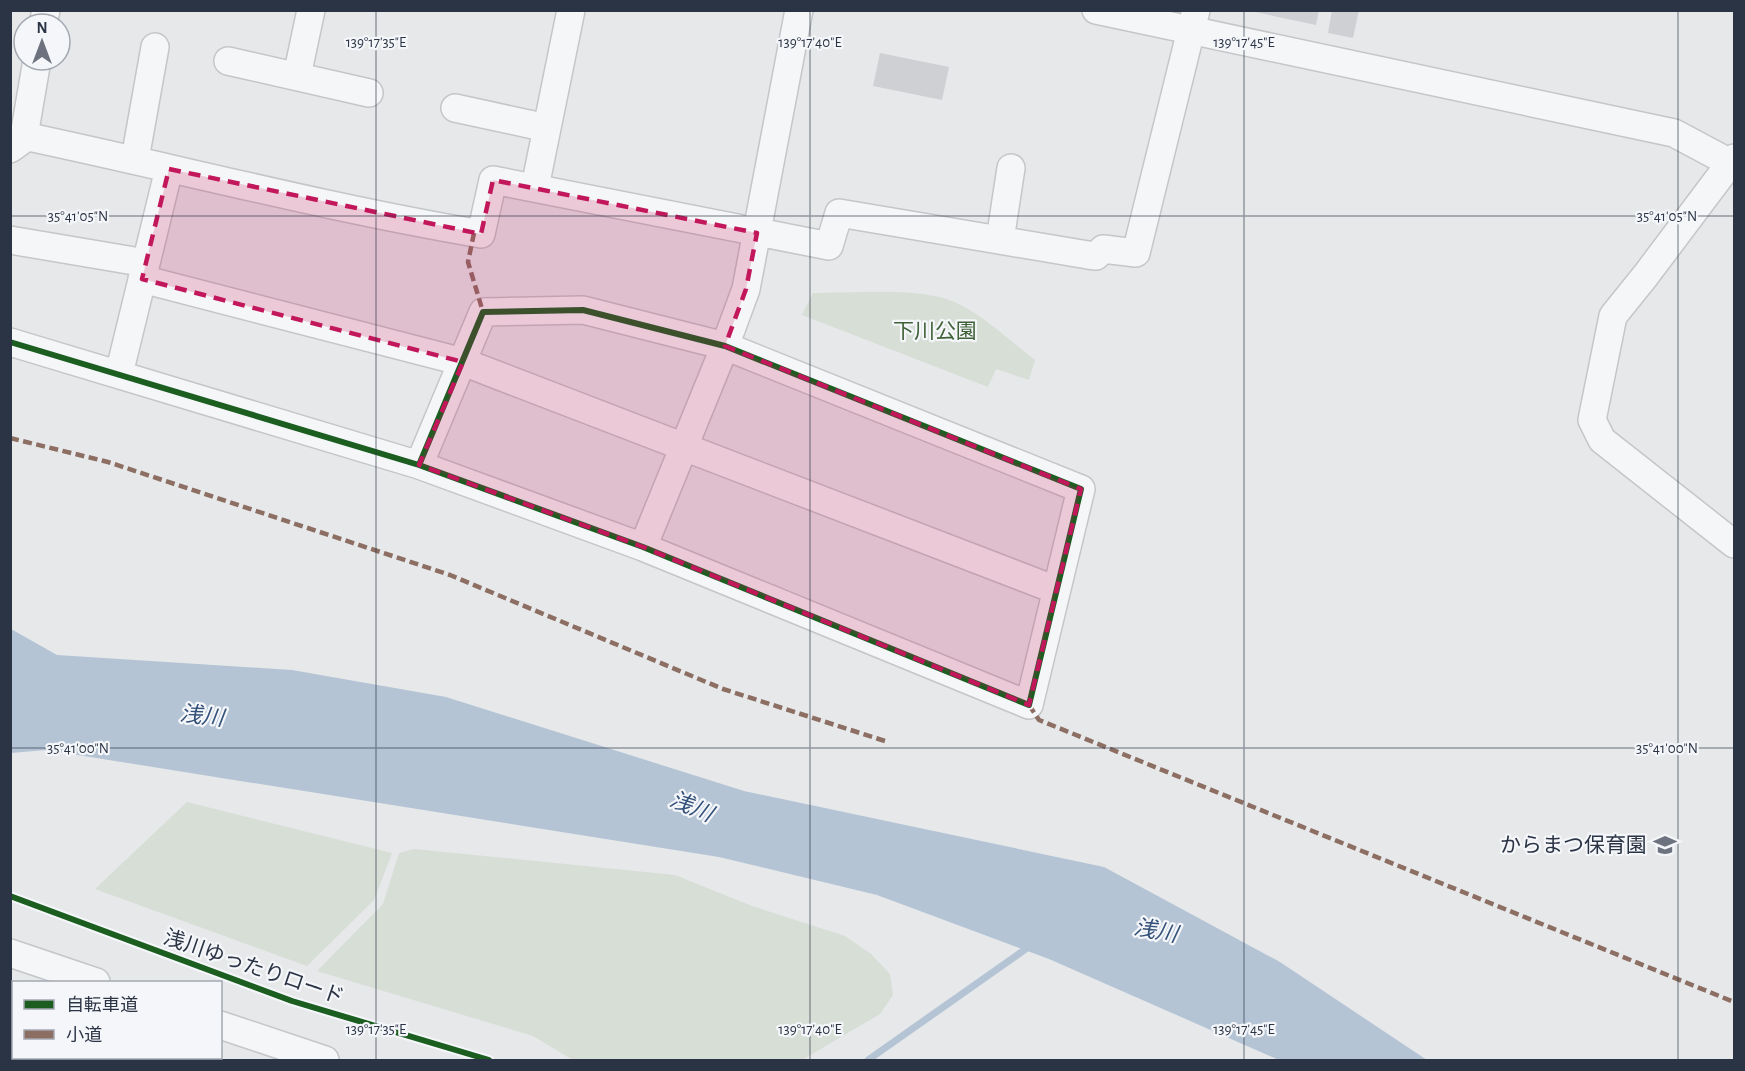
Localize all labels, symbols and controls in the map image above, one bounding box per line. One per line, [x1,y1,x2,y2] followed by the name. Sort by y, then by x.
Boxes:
[12,12,72,72] north arrow
[36,20,48,36] text: N
[346,35,406,50] text: 139°17'35"E
[778,35,842,50] text: 139°17'40"E
[1213,35,1275,50] text: 139°17'45"E
[48,209,108,224] text: 35°41'05"N
[1637,209,1697,224] text: 35°41'05"N
[893,321,977,342] park label: 下川公園
[179,701,227,730] water label: 浅川
[47,741,109,756] text: 35°41'00"N
[1636,741,1698,756] text: 35°41'00"N
[667,787,718,826] water label: 浅川
[1652,832,1678,858] school or university icon: からまつ保育園
[1500,834,1647,856] place label: からまつ保育園
[1132,915,1182,946] water label: 浅川
[161,926,347,1008] street label: 浅川ゆったりロード
[12,981,222,1059] legend
[66,995,138,1015] text: 自転車道
[346,1022,406,1037] text: 139°17'35"E
[778,1022,842,1037] text: 139°17'40"E
[1213,1022,1275,1037] text: 139°17'45"E
[66,1025,102,1045] text: 小道

